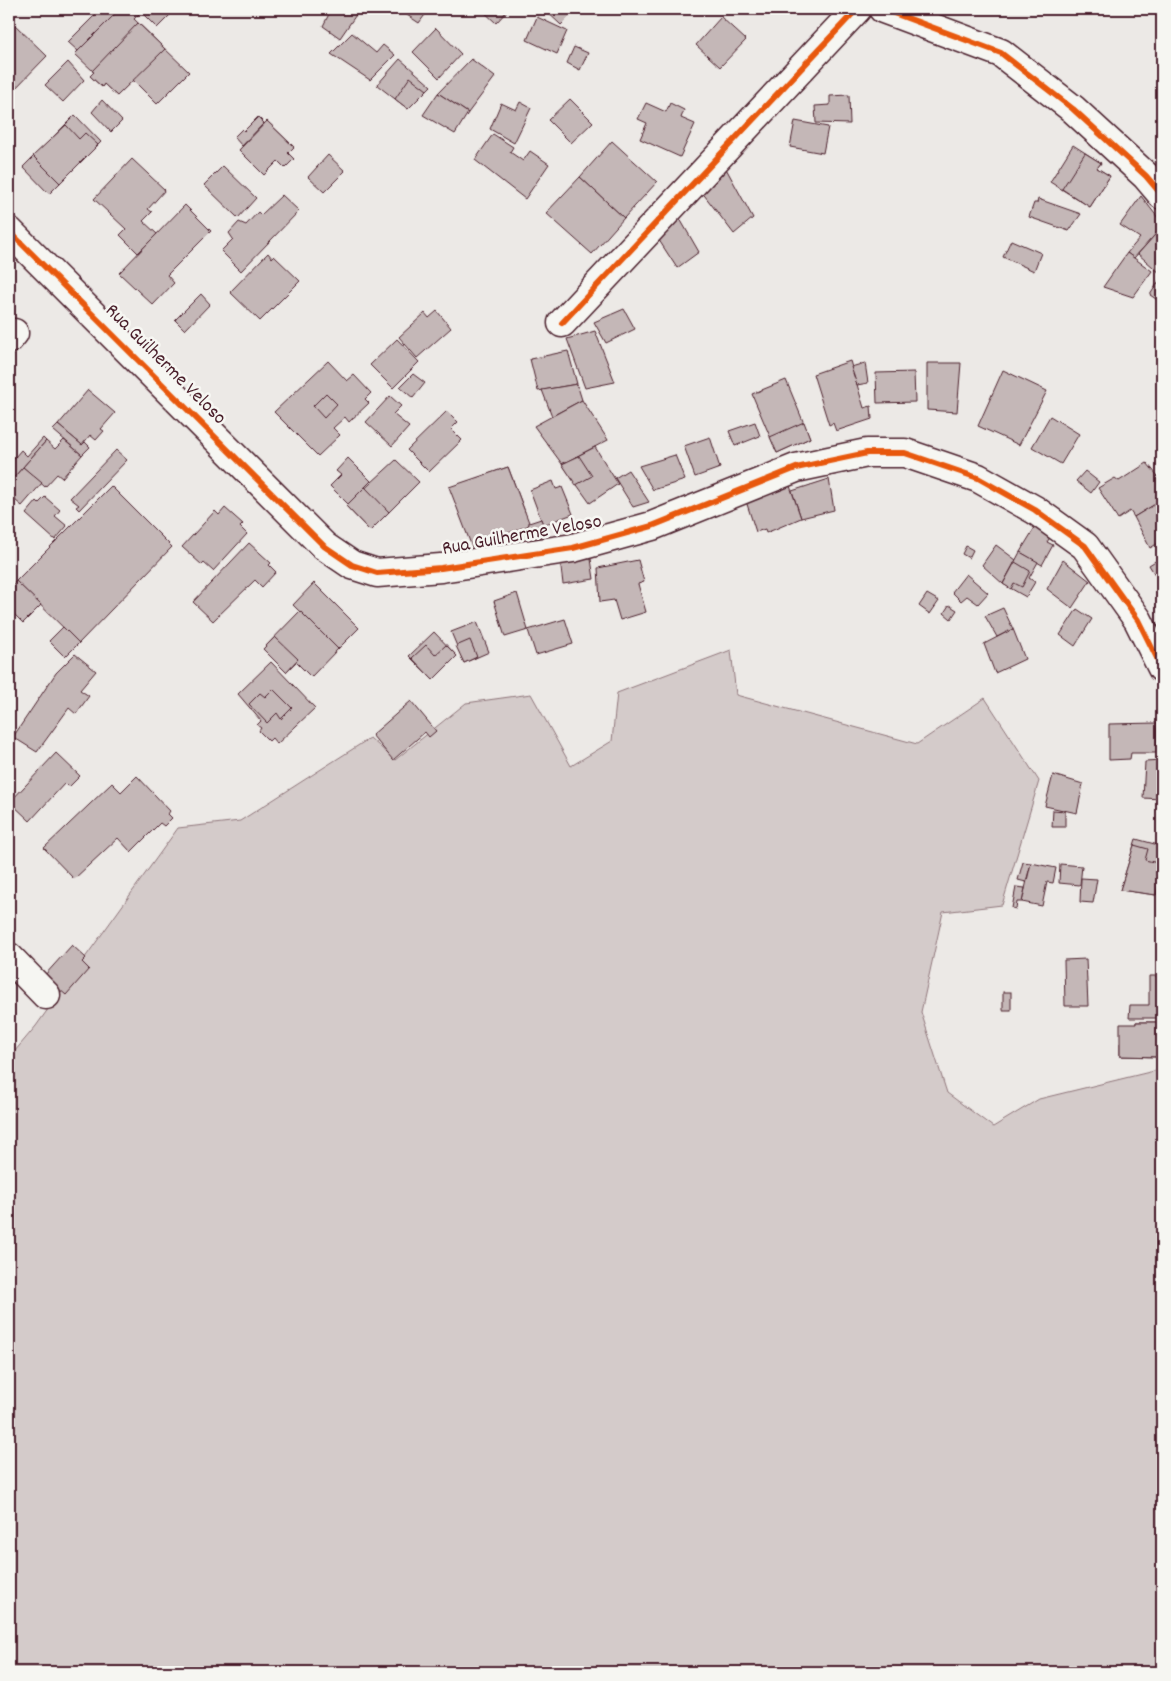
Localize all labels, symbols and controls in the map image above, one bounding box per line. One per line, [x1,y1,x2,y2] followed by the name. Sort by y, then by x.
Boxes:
[98,298,232,432] street label: Rua Guilherme Veloso
[440,508,604,564] street label: Rua Guilherme Veloso

